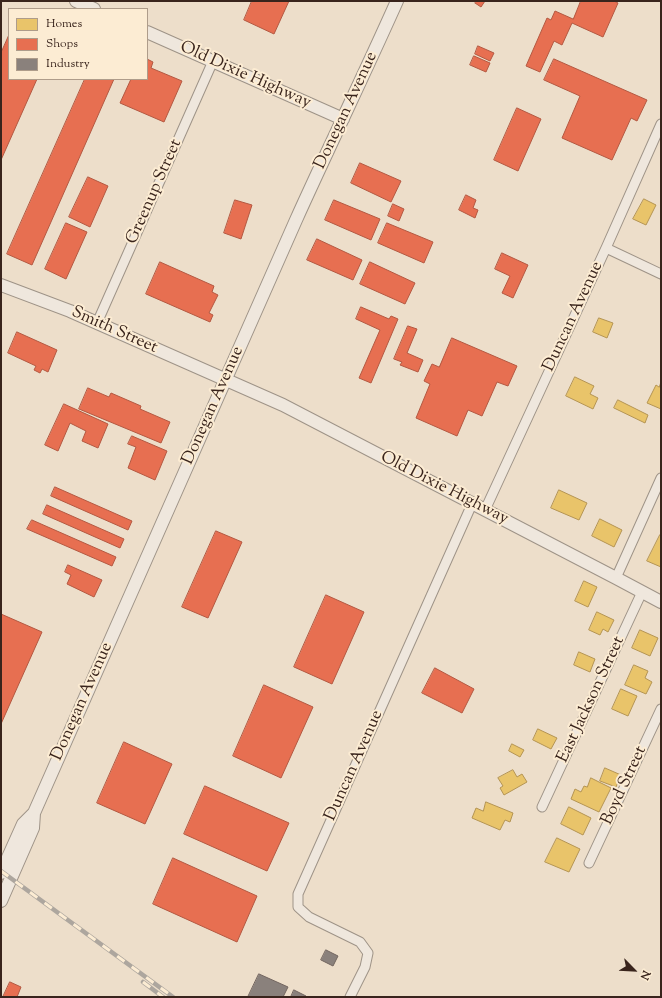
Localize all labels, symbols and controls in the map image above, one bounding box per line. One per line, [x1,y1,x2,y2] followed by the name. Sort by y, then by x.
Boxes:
[8,8,148,80] legend
[46,15,82,33] text: Homes
[46,35,78,53] text: Shops
[176,38,314,114] street label: Old Dixie Highway
[311,49,383,173] street label: Donegan Avenue
[46,55,90,73] text: Industry
[123,136,187,248] street label: Greenup Street
[540,259,608,375] street label: Duncan Avenue
[68,303,160,359] street label: Smith Street
[179,344,249,468] street label: Donegan Avenue
[376,448,512,530] street label: Old Dixie Highway
[554,634,630,766] street label: East Jackson Street
[48,640,118,764] street label: Donegan Avenue
[321,707,389,825] street label: Duncan Avenue
[598,743,652,829] street label: Boyd Street
[614,950,654,990] north arrow
[636,968,654,982] text: N

